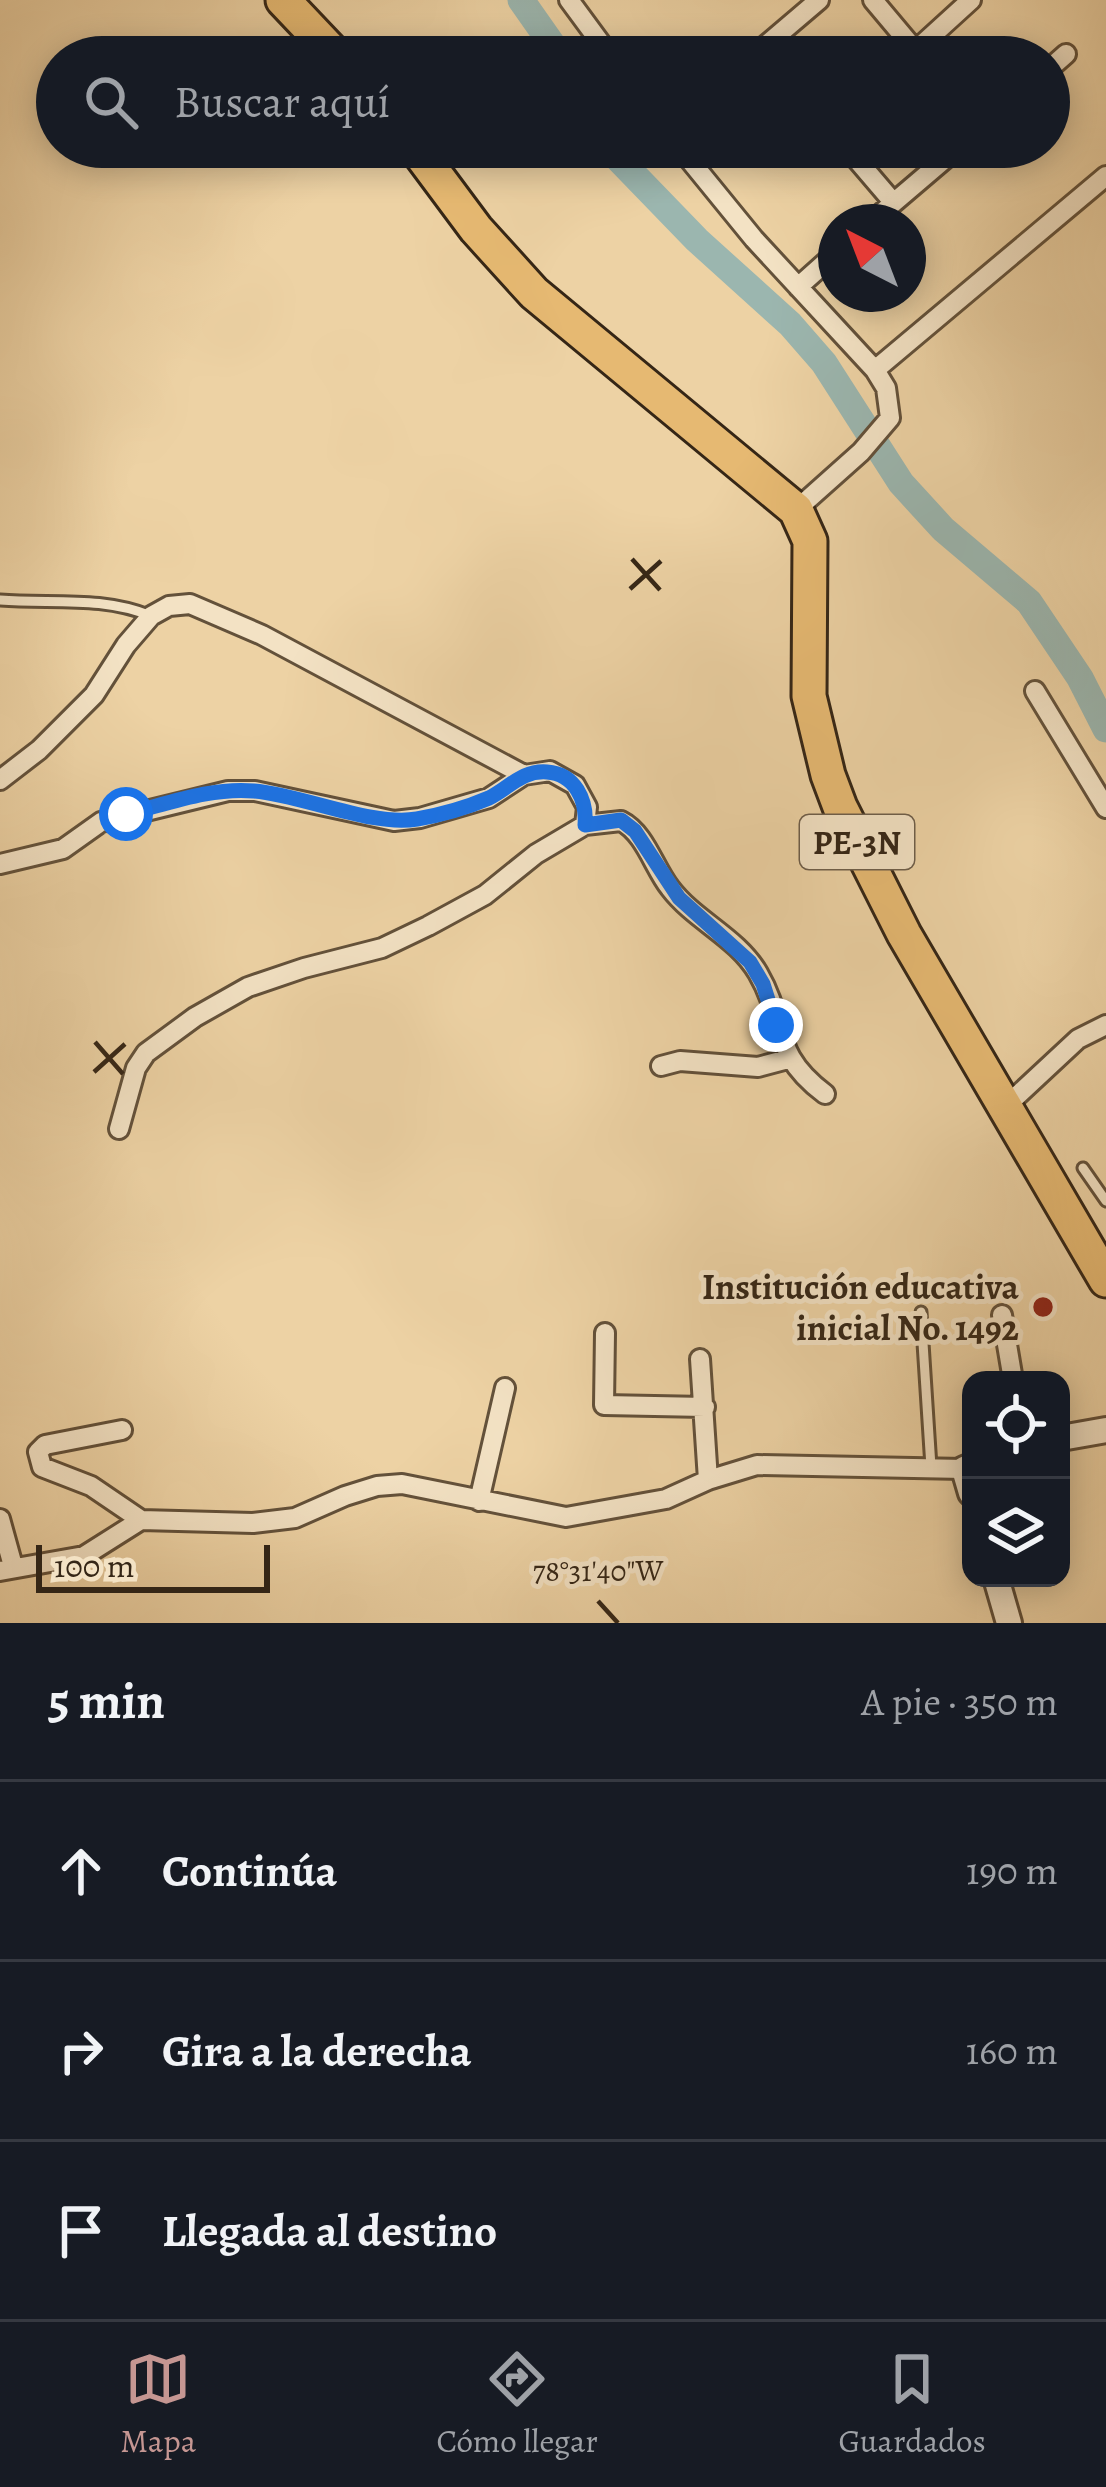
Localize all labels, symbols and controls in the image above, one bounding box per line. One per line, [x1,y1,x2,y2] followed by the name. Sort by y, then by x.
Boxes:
[36,36,1070,168] search box
[78,69,144,135] icon: search
[174,71,390,133] text: Buscar aquí
[818,204,926,312] north arrow
[99,787,153,841] route start
[800,815,914,869] road number: PE-3N
[749,998,803,1052] route end
[702,1262,1020,1352] place label: Institución educativa inicial No. 1492
[1030,1294,1056,1320] marker: Institución educativa inicial No. 1492
[962,1371,1070,1587] map controls
[962,1371,1070,1479] button: locate
[962,1479,1070,1587] button: layers
[36,1539,270,1592] scale bar
[54,1543,134,1588] text: 100 m
[533,1551,663,1591] text: 78°31'40"W
[48,1666,165,1736] text: 5 min
[861,1675,1058,1728] text: A pie · 350 m
[48,1838,114,1904] icon: ahead
[162,1840,337,1902] text: Continúa
[966,1844,1058,1897] text: 190 m
[48,2018,114,2084] icon: right
[162,2020,471,2082] text: Gira a la derecha
[966,2024,1058,2077] text: 160 m
[48,2198,114,2264] icon: arrive
[162,2200,497,2262] text: Llegada al destino
[120,2346,196,2463] tab: Mapa
[436,2346,598,2463] tab: Cómo llegar
[838,2346,986,2463] tab: Guardados

